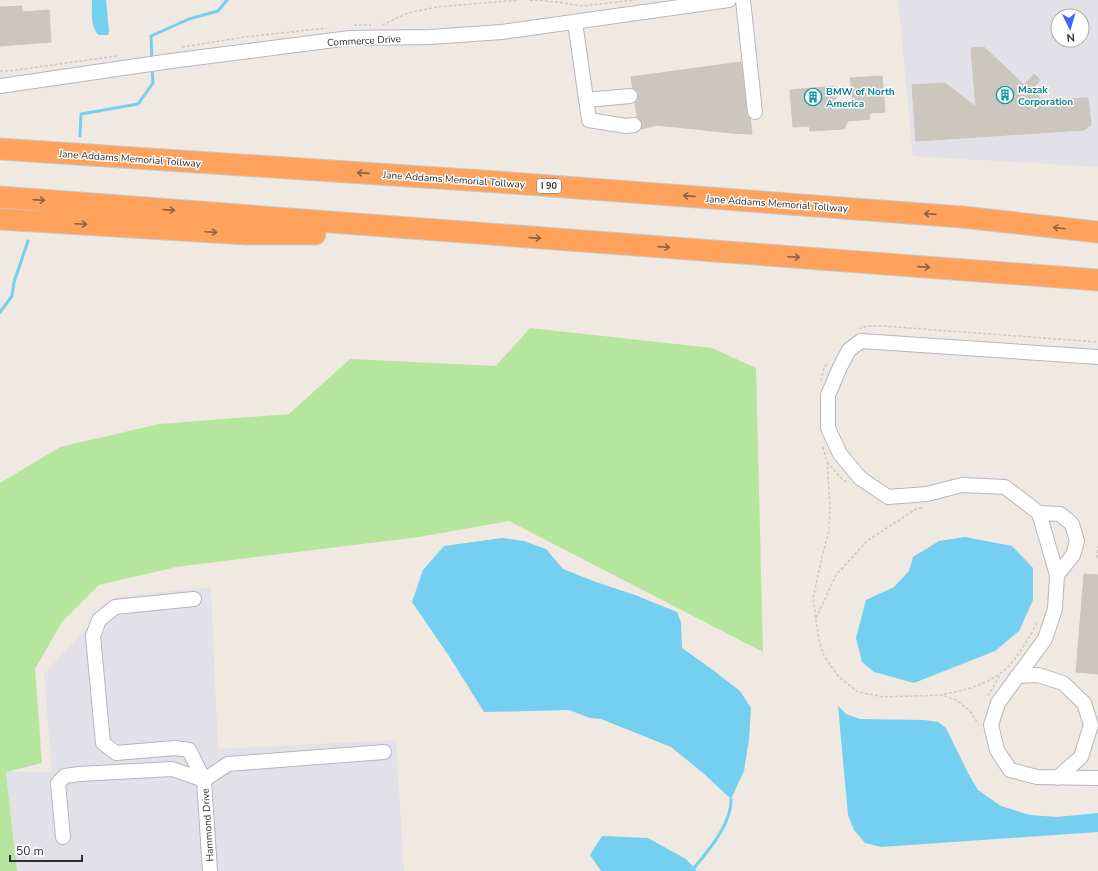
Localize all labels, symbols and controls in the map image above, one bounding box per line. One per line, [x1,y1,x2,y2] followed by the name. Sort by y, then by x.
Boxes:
[1050,8,1090,48] north arrow
[1066,30,1076,45] text: N
[327,32,401,50] street label: Commerce Drive
[1018,83,1073,109] place label: Mazak Corporation
[826,85,895,111] place label: BMW of North America
[995,85,1015,105] building icon: Mazak Corporation
[803,87,823,107] building icon: BMW of North America
[57,147,202,171] street label: Jane Addams Memorial Tollway
[381,168,526,192] street label: Jane Addams Memorial Tollway
[357,170,370,177] one-way arrow
[537,179,561,193] road number: I 90
[704,192,849,216] street label: Jane Addams Memorial Tollway
[683,193,696,200] one-way arrow
[32,197,45,204] one-way arrow
[162,207,175,214] one-way arrow
[924,211,937,218] one-way arrow
[74,220,87,228] one-way arrow
[1053,224,1066,232] one-way arrow
[204,228,217,235] one-way arrow
[528,234,541,241] one-way arrow
[657,244,670,251] one-way arrow
[787,253,800,261] one-way arrow
[917,263,930,270] one-way arrow
[198,788,218,862] street label: Hammond Drive
[10,837,82,863] scale bar
[16,843,44,859] text: 50 m

